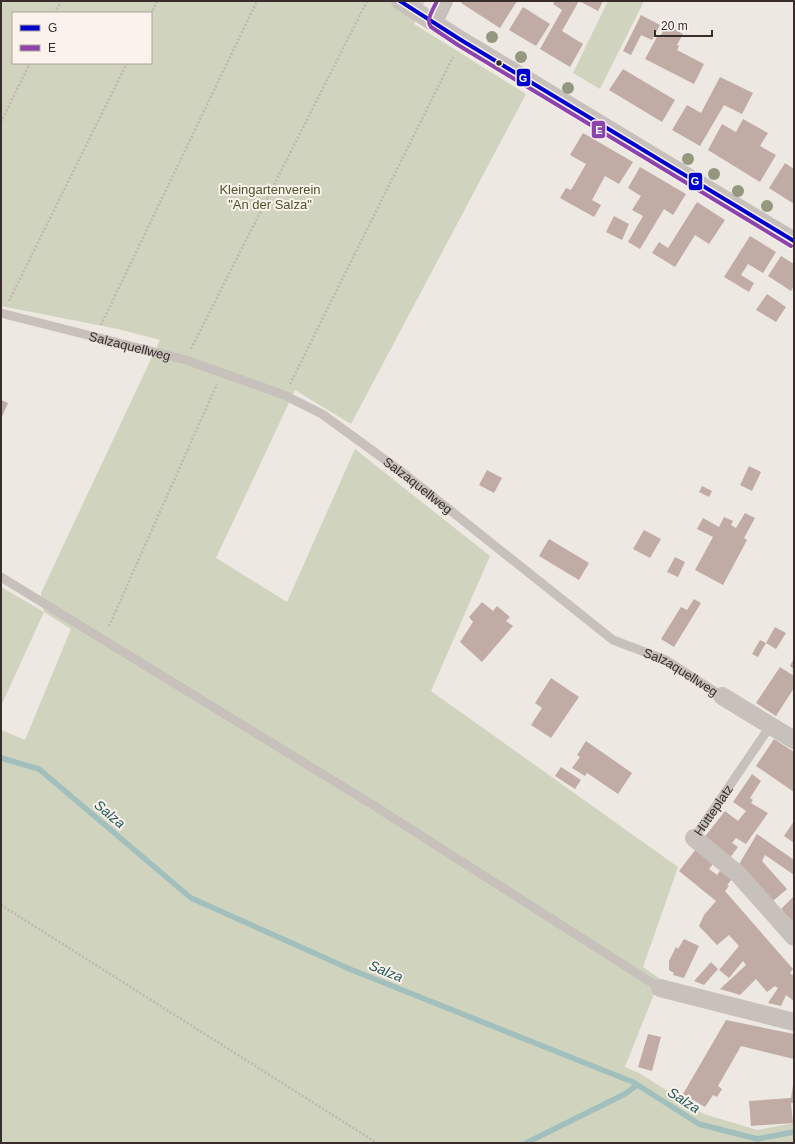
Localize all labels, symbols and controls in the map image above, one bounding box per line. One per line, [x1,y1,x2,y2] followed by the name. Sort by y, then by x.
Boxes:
[12,12,152,64] legend
[655,12,712,38] scale bar
[661,19,688,33] text: 20 m
[48,21,57,35] text: G
[48,41,56,55] text: E
[494,58,504,68] unlabelled marker
[516,68,531,87] line badge: G
[519,72,527,84] text: G
[591,120,606,139] line badge: E
[595,124,603,136] text: E
[688,172,703,191] line badge: G
[691,175,699,187] text: G
[219,182,321,212] park label: Kleingartenverein "An der Salza"
[87,328,172,363] street label: Salzaquellweg
[380,454,456,517] street label: Salzaquellweg
[641,645,721,699] street label: Salzaquellweg
[690,781,736,838] street label: Hütteplatz
[91,797,129,832] water label: Salza
[367,957,405,985] water label: Salza
[665,1084,703,1116] water label: Salza

